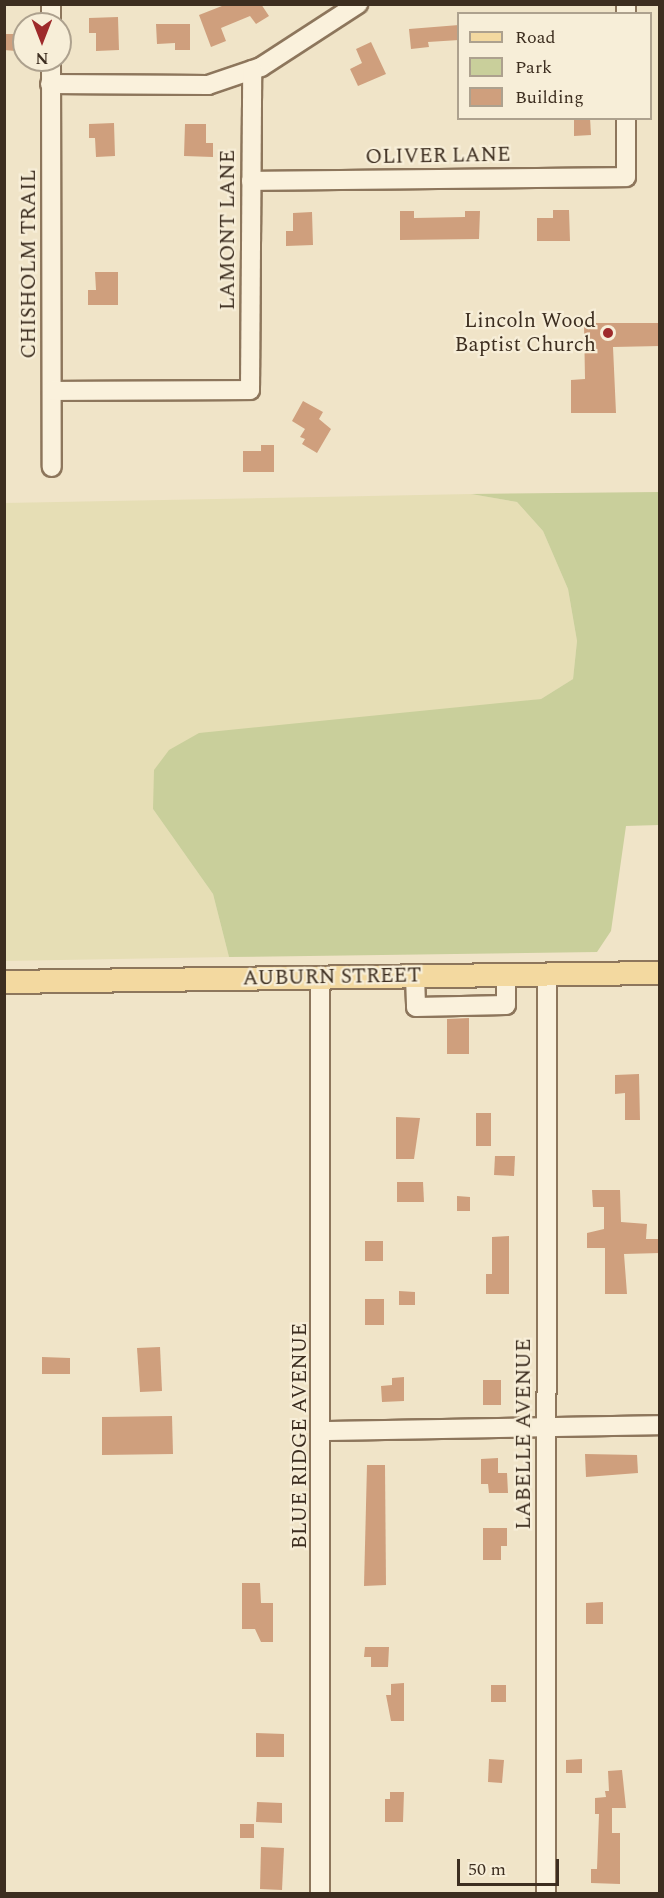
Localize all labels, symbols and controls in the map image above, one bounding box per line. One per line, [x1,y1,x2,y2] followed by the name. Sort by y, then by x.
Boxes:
[12,12,72,72] north arrow
[457,12,652,120] legend
[515,24,556,51] text: Road
[35,46,49,70] text: N
[515,54,552,81] text: Park
[515,84,584,111] text: Building
[365,142,511,170] street label: OLIVER LANE
[215,150,241,310] street label: LAMONT LANE
[16,169,42,359] street label: CHISHOLM TRAIL
[455,308,596,358] place label: Lincoln Wood Baptist Church
[601,326,615,340] marker: Lincoln Wood Baptist Church
[242,963,422,991] street label: AUBURN STREET
[287,1323,313,1549] street label: BLUE RIDGE AVENUE
[511,1338,537,1530] street label: LABELLE AVENUE
[460,1847,562,1885] scale bar
[468,1856,506,1883] text: 50 m

